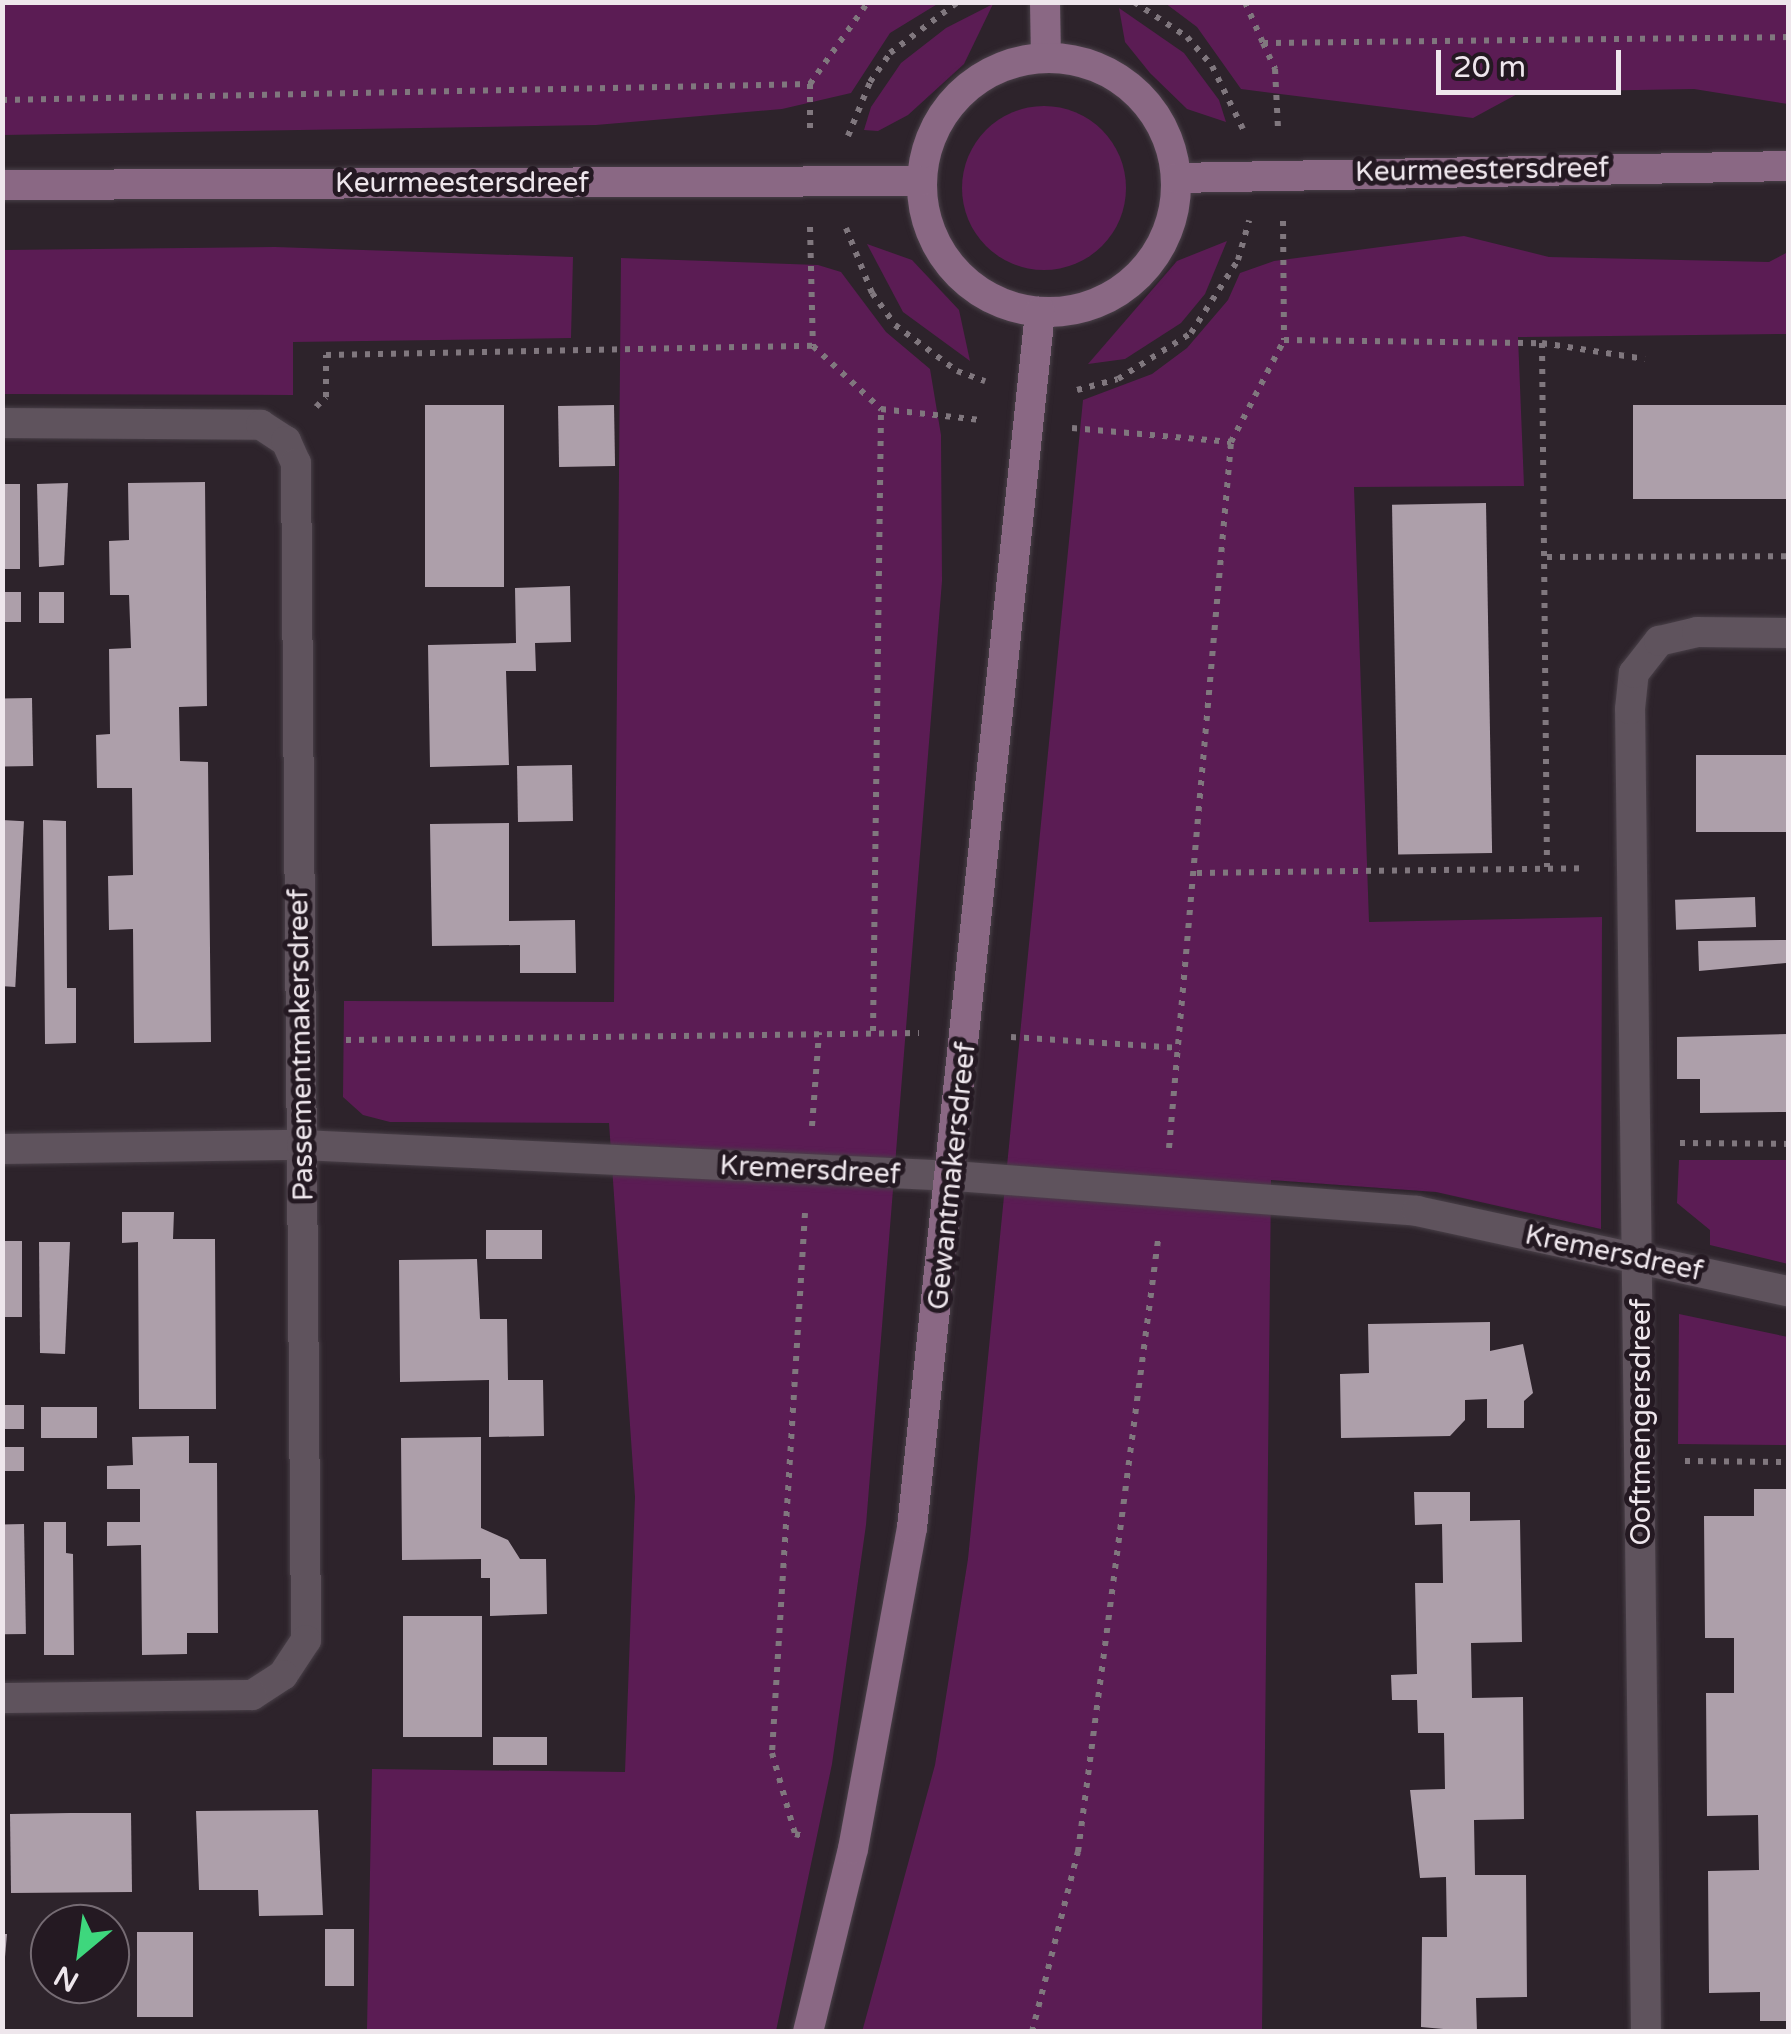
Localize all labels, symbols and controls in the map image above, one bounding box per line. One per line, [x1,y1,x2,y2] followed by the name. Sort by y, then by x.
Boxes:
[1441,30,1626,92] scale bar
[1453,49,1526,86] text: 20 m
[1355,151,1609,189] street label: Keurmeestersdreef
[335,166,589,200] street label: Keurmeestersdreef
[281,889,321,1201] street label: Passementmakersdreef
[921,1041,983,1311] street label: Gewantmakersdreef
[719,1148,901,1192] street label: Kremersdreef
[1522,1218,1706,1288] street label: Kremersdreef
[1624,1299,1658,1545] street label: Ooftmengersdreef
[30,1904,130,2004] north arrow
[48,1958,85,1999] text: N

